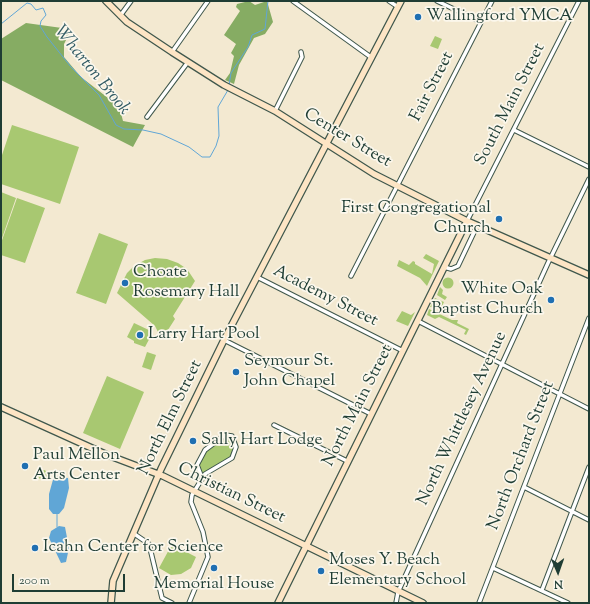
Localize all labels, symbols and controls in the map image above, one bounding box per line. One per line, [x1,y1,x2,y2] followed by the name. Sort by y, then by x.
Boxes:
[426,7,573,27] place label: Wallingford YMCA
[413,12,423,22] marker: Wallingford YMCA
[48,22,134,120] water label: Wharton Brook
[471,40,551,170] street label: South Main Street
[407,49,459,125] street label: Fair Street
[299,105,395,173] street label: Center Street
[341,199,491,239] place label: First Congregational Church
[494,214,504,224] marker: First Congregational Church
[269,262,381,332] street label: Academy Street
[133,263,240,303] place label: Choate Rosemary Hall
[120,278,130,288] marker: Choate Rosemary Hall
[431,280,543,320] place label: White Oak Baptist Church
[546,295,556,305] marker: White Oak Baptist Church
[148,325,260,345] place label: Larry Hart Pool
[414,329,512,509] street label: North Whittlesey Avenue
[135,330,145,340] marker: Larry Hart Pool
[319,342,399,470] street label: North Main Street
[244,352,335,392] place label: Seymour St. John Chapel
[134,357,208,479] street label: North Elm Street
[231,367,241,377] marker: Seymour St. John Chapel
[484,379,560,533] street label: North Orchard Street
[201,431,322,451] place label: Sally Hart Lodge
[188,436,198,446] marker: Sally Hart Lodge
[33,446,120,486] place label: Paul Mellon Arts Center
[174,459,288,529] street label: Christian Street
[20,461,30,471] marker: Paul Mellon Arts Center
[43,538,223,558] place label: Icahn Center for Science
[30,543,40,553] marker: Icahn Center for Science
[329,551,466,591] place label: Moses Y. Beach Elementary School
[538,552,578,592] north arrow
[209,563,219,573] marker: Memorial House
[14,566,127,592] scale bar
[316,566,326,576] marker: Moses Y. Beach Elementary School
[19,572,50,590] text: 200 m
[153,575,275,595] place label: Memorial House
[554,576,563,592] text: N

